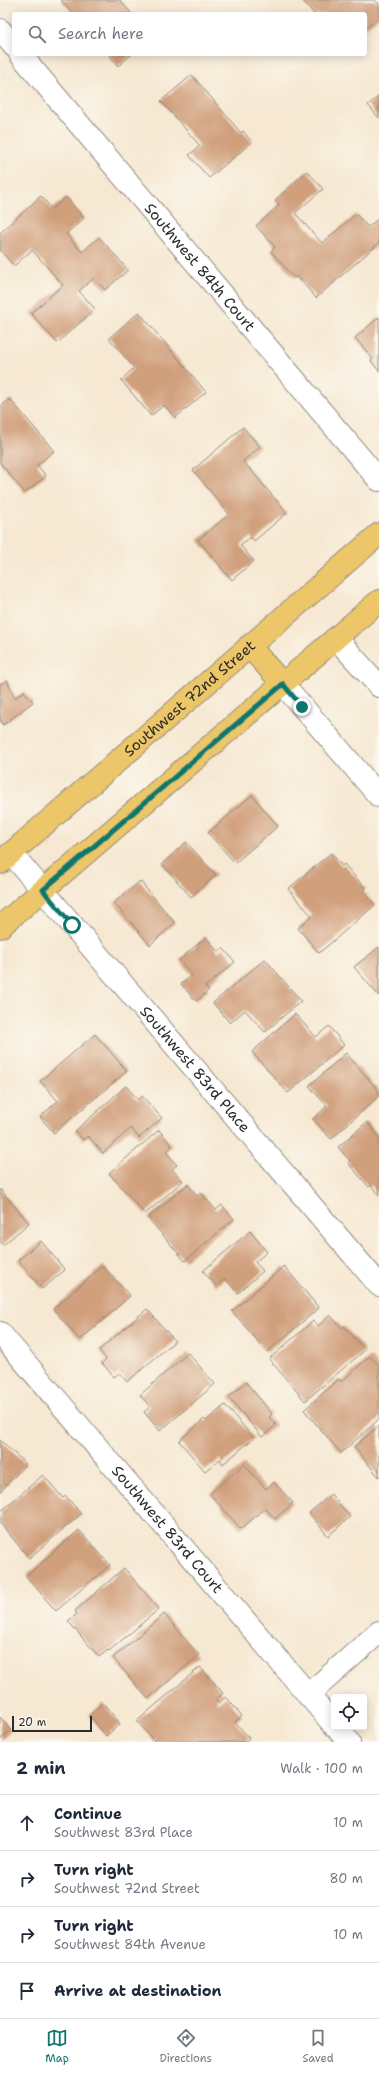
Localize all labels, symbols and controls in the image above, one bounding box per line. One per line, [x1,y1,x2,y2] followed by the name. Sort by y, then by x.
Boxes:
[12,12,367,56] search box
[26,23,48,45] icon: search
[58,24,144,44] text: Search here
[140,199,260,336] street label: Southwest 84th Court
[119,636,260,761] street label: Southwest 72nd Street
[293,698,311,716] route end
[63,916,81,934] route start
[136,1002,255,1137] street label: Southwest 83rd Place
[107,1461,227,1597] street label: Southwest 83rd Court
[331,1694,367,1730] map controls
[331,1694,367,1730] button: locate
[12,1714,92,1733] scale bar
[18,1715,46,1730] text: 20 m
[16,1757,66,1779] text: 2 min
[280,1760,363,1777] text: Walk · 100 m
[54,1804,122,1824] text: Continue
[16,1812,38,1834] icon: ahead
[333,1814,363,1831] text: 10 m
[54,1824,193,1841] text: Southwest 83rd Place
[54,1860,134,1880] text: Turn right
[16,1868,38,1890] icon: right
[329,1870,363,1887] text: 80 m
[54,1880,200,1897] text: Southwest 72nd Street
[54,1916,134,1936] text: Turn right
[16,1924,38,1946] icon: right
[333,1926,363,1943] text: 10 m
[54,1936,206,1953] text: Southwest 84th Avenue
[16,1980,38,2002] icon: arrive
[54,1981,222,2001] text: Arrive at destination
[45,2027,69,2066] tab: Map
[159,2027,212,2066] tab: Directions
[302,2027,334,2066] tab: Saved

